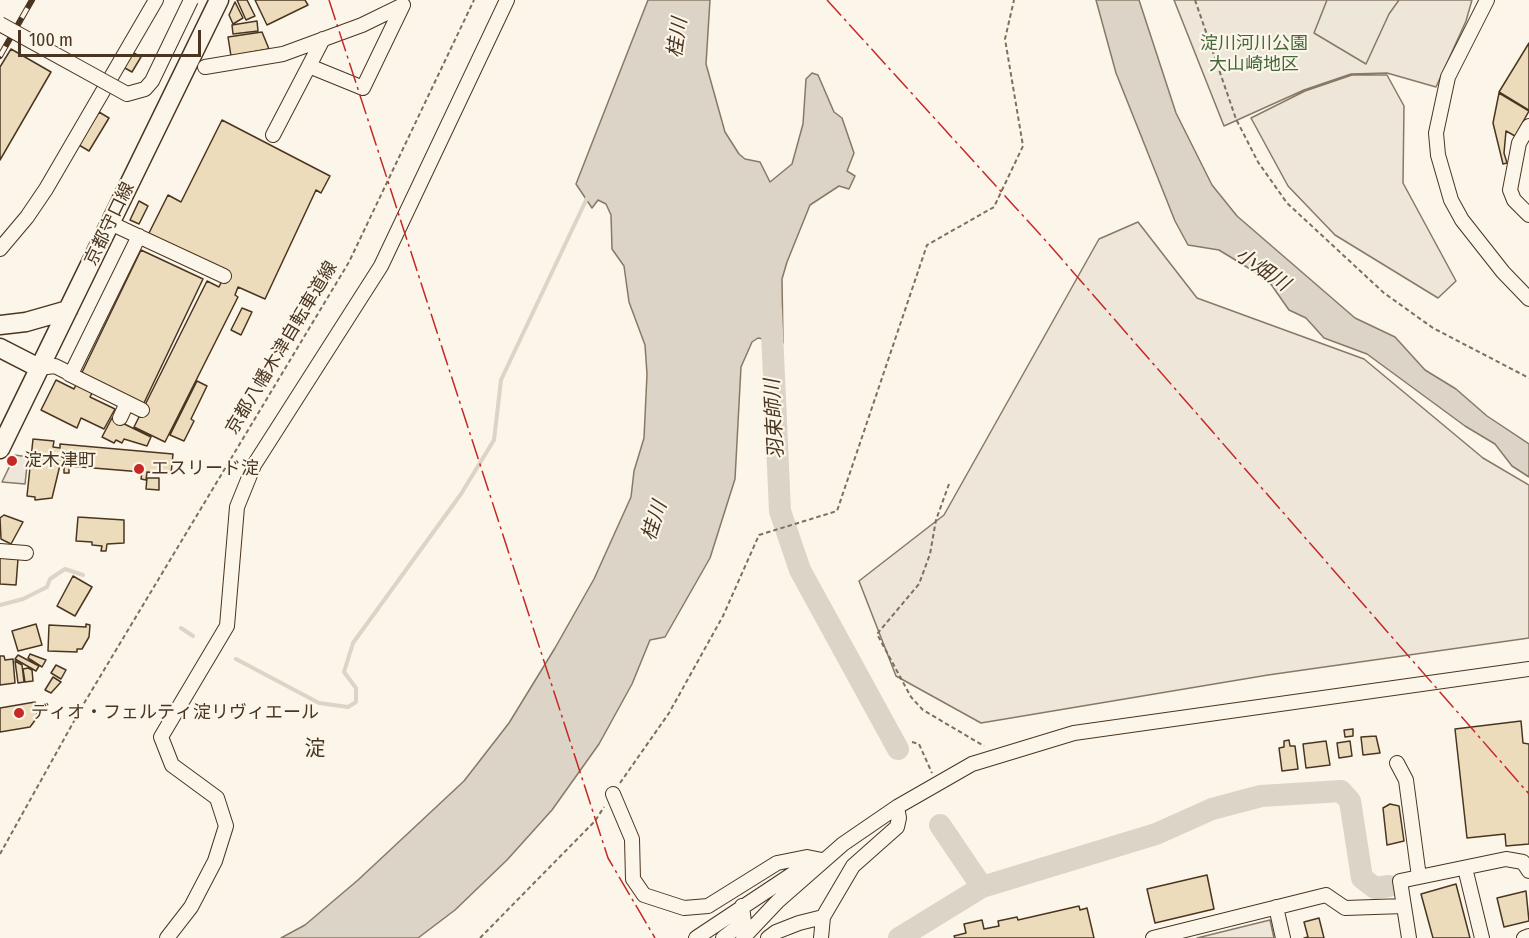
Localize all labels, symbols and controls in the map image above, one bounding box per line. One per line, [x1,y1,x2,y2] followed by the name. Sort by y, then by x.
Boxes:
[663,17,693,59] water label: 桂川
[21,18,204,56] scale bar
[29,29,73,51] text: 100 m
[1200,33,1308,76] park label: 淀川河川公園 大山崎地区
[81,179,139,269] street label: 京都守口線
[1230,243,1294,297] water label: 小畑川
[222,258,342,438] street label: 京都八幡木津自転車道線
[761,378,789,460] water label: 羽束師川
[24,450,96,472] place label: 淀木津町
[5,454,19,468] marker: 淀木津町
[151,458,259,480] place label: エスリード淀
[132,462,146,476] marker: エスリード淀
[637,498,673,544] water label: 桂川
[31,702,319,724] place label: ディオ・フェルティ淀リヴィエール
[12,706,26,720] marker: ディオ・フェルティ淀リヴィエール
[305,736,325,762] district label: 淀

